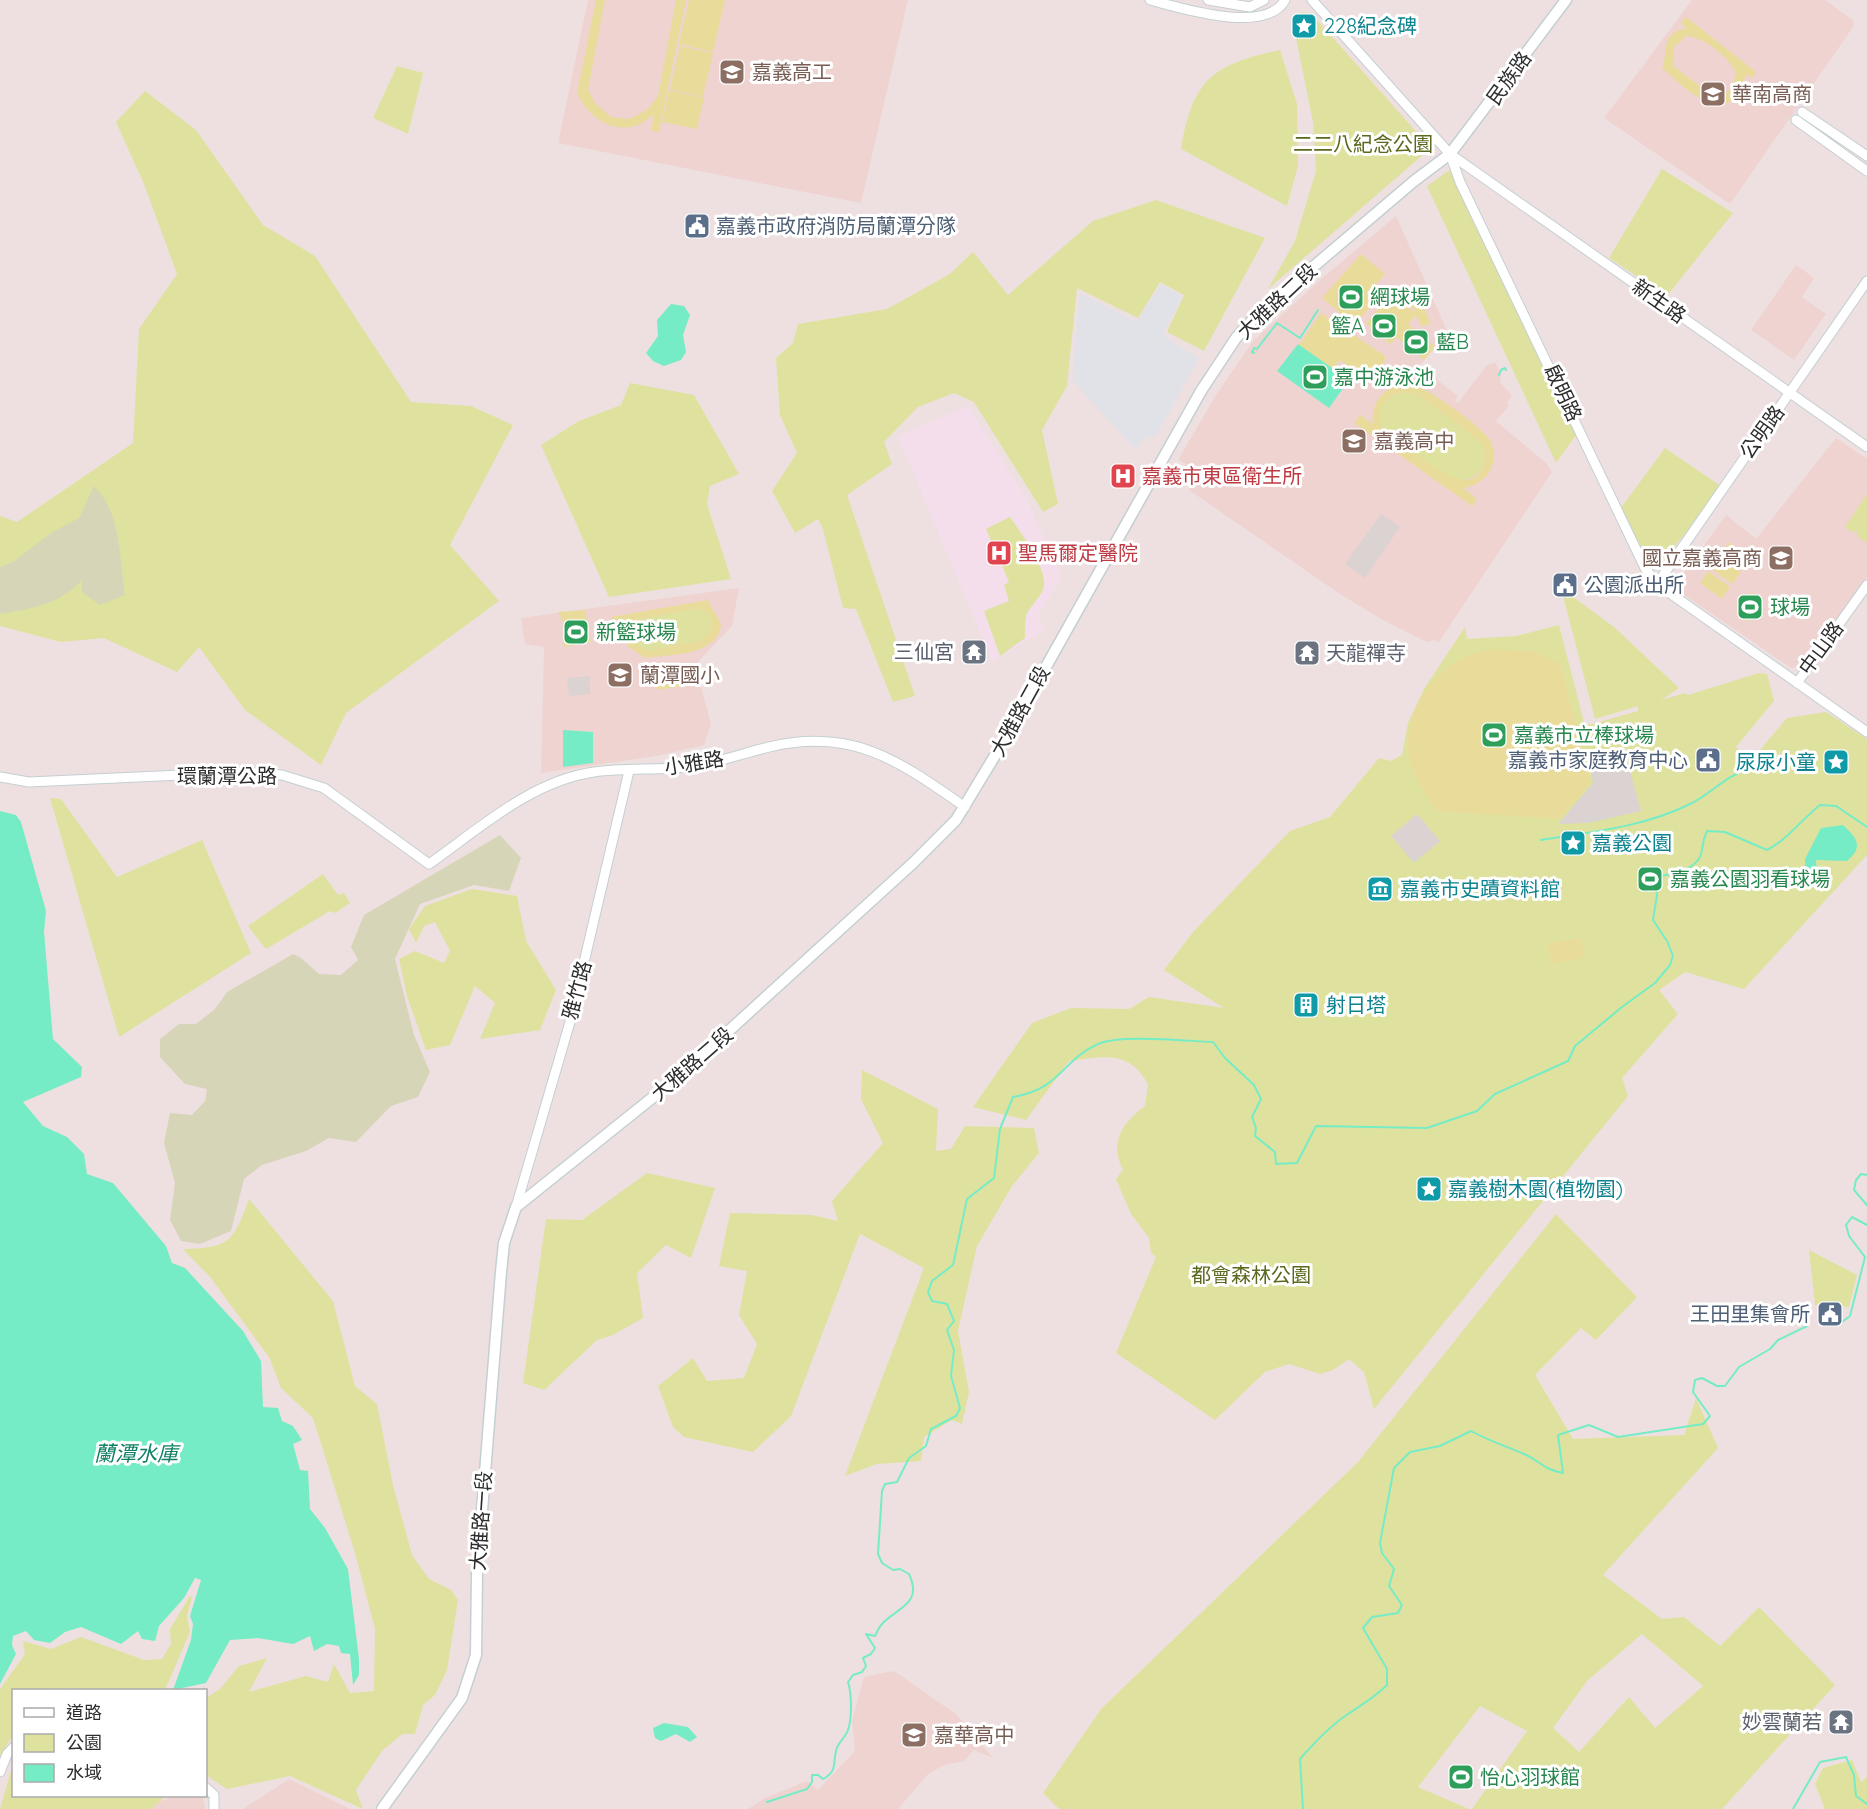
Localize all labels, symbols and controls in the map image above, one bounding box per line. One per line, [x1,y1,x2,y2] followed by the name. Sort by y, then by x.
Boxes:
[1289,11,1319,41] place icon: 228紀念碑
[1324,13,1417,38] place label: 228紀念碑
[1481,46,1536,109] street label: 民族路
[717,57,747,87] school or university icon: 嘉義高工
[752,59,832,84] place label: 嘉義高工
[1698,79,1728,109] school or university icon: 華南高商
[1732,81,1812,106] place label: 華南高商
[1293,131,1433,156] park label: 二二八紀念公園
[682,211,712,241] public building icon: 嘉義市政府消防局蘭潭分隊
[716,213,956,238] place label: 嘉義市政府消防局蘭潭分隊
[1232,257,1322,344] street label: 大雅路二段
[1628,273,1691,328] street label: 新生路
[1336,282,1366,312] sports icon: 網球場
[1370,284,1430,309] place label: 網球場
[1369,311,1399,341] sports icon: 籃A
[1331,313,1364,338] place label: 籃A
[1401,327,1431,357] sports icon: 藍B
[1436,329,1469,354] place label: 藍B
[1539,360,1587,425] street label: 啟明路
[1300,362,1330,392] sports icon: 嘉中游泳池
[1334,364,1434,389] place label: 嘉中游泳池
[1734,400,1789,463] street label: 公明路
[1339,426,1369,456] school or university icon: 嘉義高中
[1374,428,1454,453] place label: 嘉義高中
[1108,461,1138,491] hospital icon: 嘉義市東區衛生所
[1142,463,1302,488] place label: 嘉義市東區衛生所
[984,538,1014,568] hospital icon: 聖馬爾定醫院
[1018,540,1138,565] place label: 聖馬爾定醫院
[1766,543,1796,573] school or university icon: 國立嘉義高商
[1642,545,1762,570] place label: 國立嘉義高商
[1550,570,1580,600] public building icon: 公園派出所
[1584,572,1684,597] place label: 公園派出所
[1735,592,1765,622] sports icon: 球場
[1770,594,1810,619] place label: 球場
[1793,616,1848,679] street label: 中山路
[561,617,591,647] sports icon: 新籃球場
[596,619,676,644] place label: 新籃球場
[959,637,989,667] temple icon: 三仙宮
[1292,638,1322,668] temple icon: 天龍禪寺
[894,639,954,664] place label: 三仙宮
[1326,640,1406,665] place label: 天龍禪寺
[605,660,635,690] school or university icon: 蘭潭國小
[984,661,1055,761] street label: 大雅路二段
[640,662,720,687] place label: 蘭潭國小
[1479,720,1509,750] sports icon: 嘉義市立棒球場
[1514,722,1654,747] place label: 嘉義市立棒球場
[662,745,726,780] street label: 小雅路
[1693,745,1723,775] public building icon: 嘉義市家庭教育中心
[1508,747,1688,772] place label: 嘉義市家庭教育中心
[1821,747,1851,777] place icon: 尿尿小童
[1736,749,1816,774] place label: 尿尿小童
[177,763,277,788] street label: 環蘭潭公路
[1558,828,1588,858] place icon: 嘉義公園
[1592,830,1672,855] place label: 嘉義公園
[1635,864,1665,894] sports icon: 嘉義公園羽看球場
[1670,866,1830,891] place label: 嘉義公園羽看球場
[1365,874,1395,904] museum icon: 嘉義市史蹟資料館
[1400,876,1560,901] place label: 嘉義市史蹟資料館
[557,958,596,1022] street label: 雅竹路
[1291,990,1321,1020] building icon: 射日塔
[1326,992,1386,1017] place label: 射日塔
[646,1021,738,1106] street label: 大雅路二段
[1414,1174,1444,1204] place icon: 嘉義樹木園(植物園)
[1448,1176,1623,1201] place label: 嘉義樹木園(植物園)
[1191,1262,1311,1287] park label: 都會森林公園
[1815,1299,1845,1329] public building icon: 王田里集會所
[1690,1301,1810,1326] place label: 王田里集會所
[94,1440,181,1466] water label: 蘭潭水庫
[465,1470,496,1572] street label: 大雅路一段
[12,1689,207,1797] legend
[66,1701,102,1724] text: 道路
[1826,1707,1856,1737] temple icon: 妙雲蘭若
[1742,1709,1822,1734] place label: 妙雲蘭若
[899,1720,929,1750] school or university icon: 嘉華高中
[934,1722,1014,1747] place label: 嘉華高中
[66,1731,102,1754] text: 公園
[66,1761,102,1784] text: 水域
[1446,1762,1476,1792] sports icon: 怡心羽球館
[1480,1764,1580,1789] place label: 怡心羽球館

